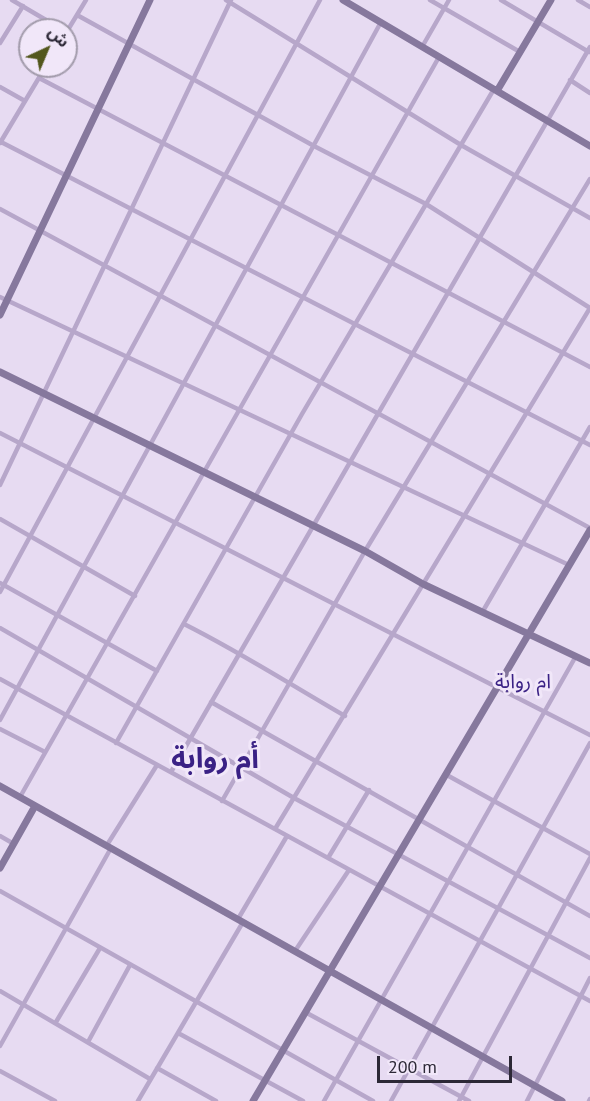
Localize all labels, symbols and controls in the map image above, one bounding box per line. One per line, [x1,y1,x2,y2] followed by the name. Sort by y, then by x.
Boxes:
[18,18,78,78] north arrow
[44,22,74,51] text: ش
[495,670,551,694] district label: ام روابة
[171,743,259,777] district label: أم روابة
[380,1044,515,1082] scale bar
[388,1055,437,1078] text: 200 m

